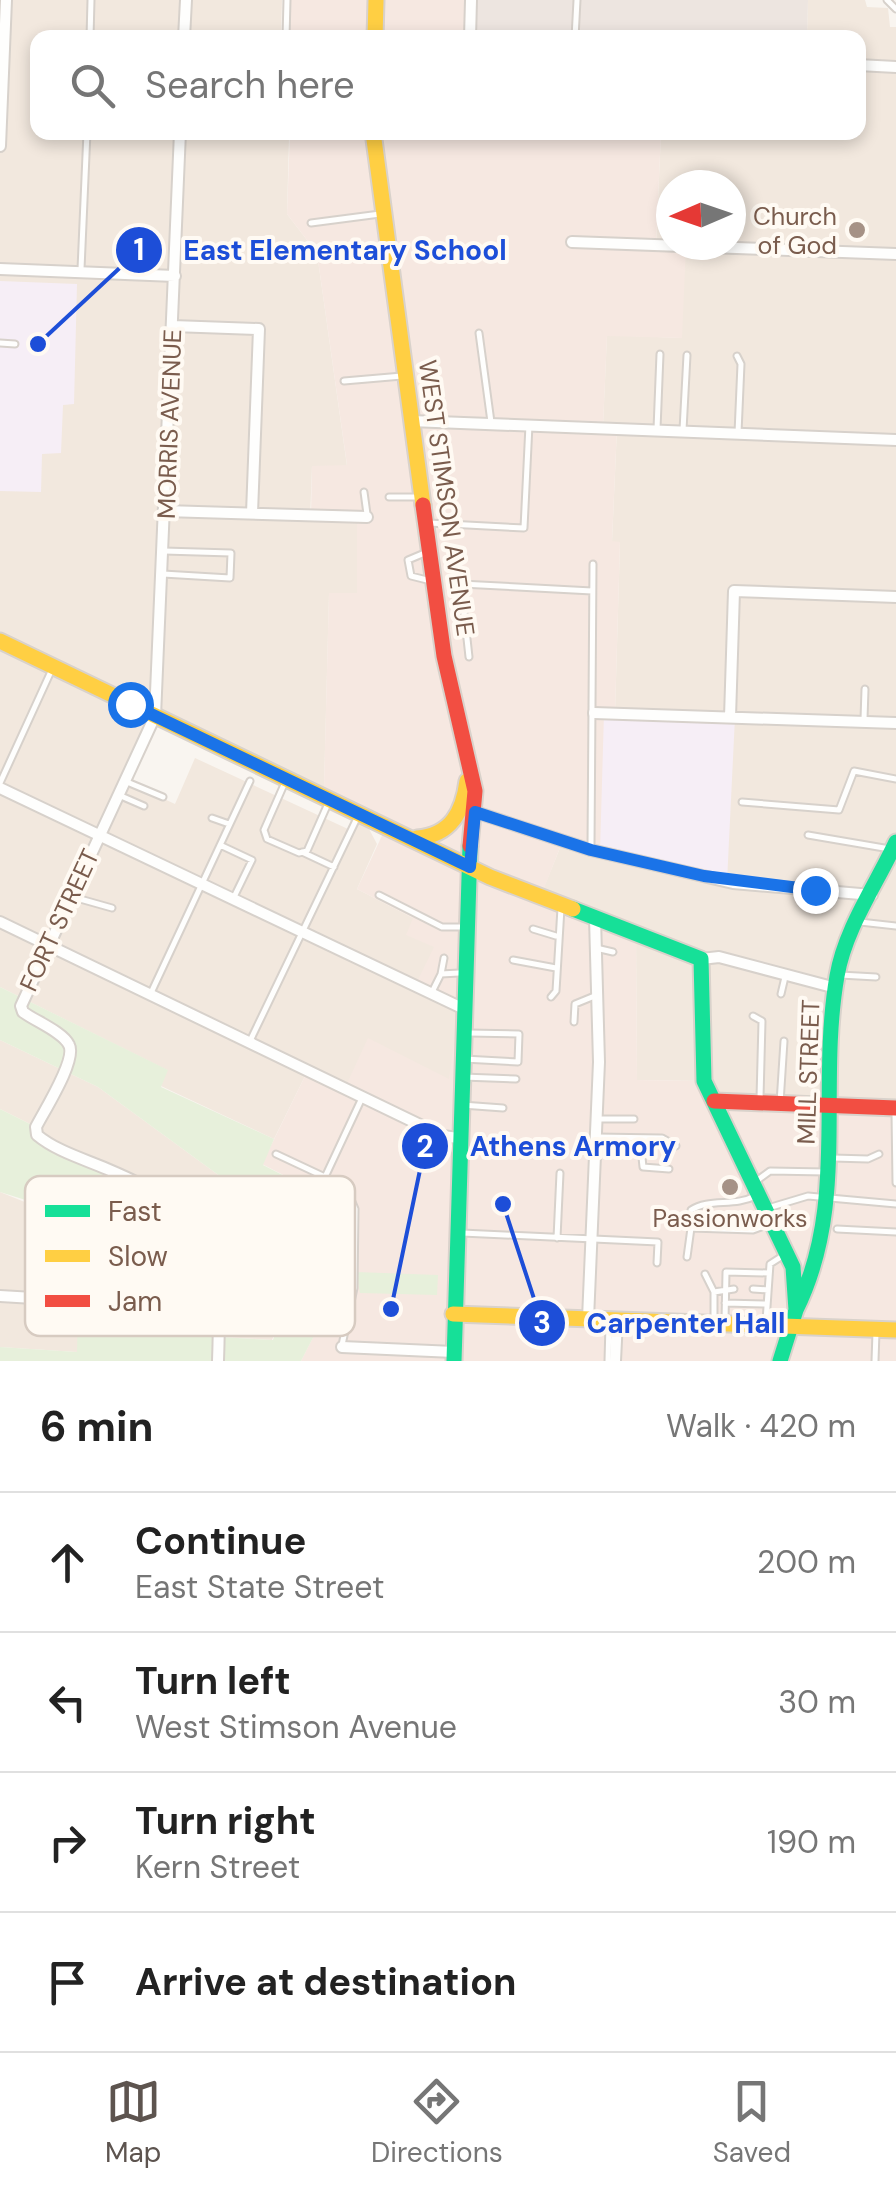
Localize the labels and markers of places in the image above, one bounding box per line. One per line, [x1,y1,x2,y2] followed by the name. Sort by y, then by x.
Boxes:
[753,200,837,262] place label: Church of God
[846,219,868,241] marker: Church of God
[114,221,527,279] callout: East Elementary School
[400,1117,696,1175] callout: Athens Armory
[719,1176,741,1198] marker: Passionworks
[653,1202,807,1235] place label: Passionworks
[517,1294,806,1352] callout: Carpenter Hall

